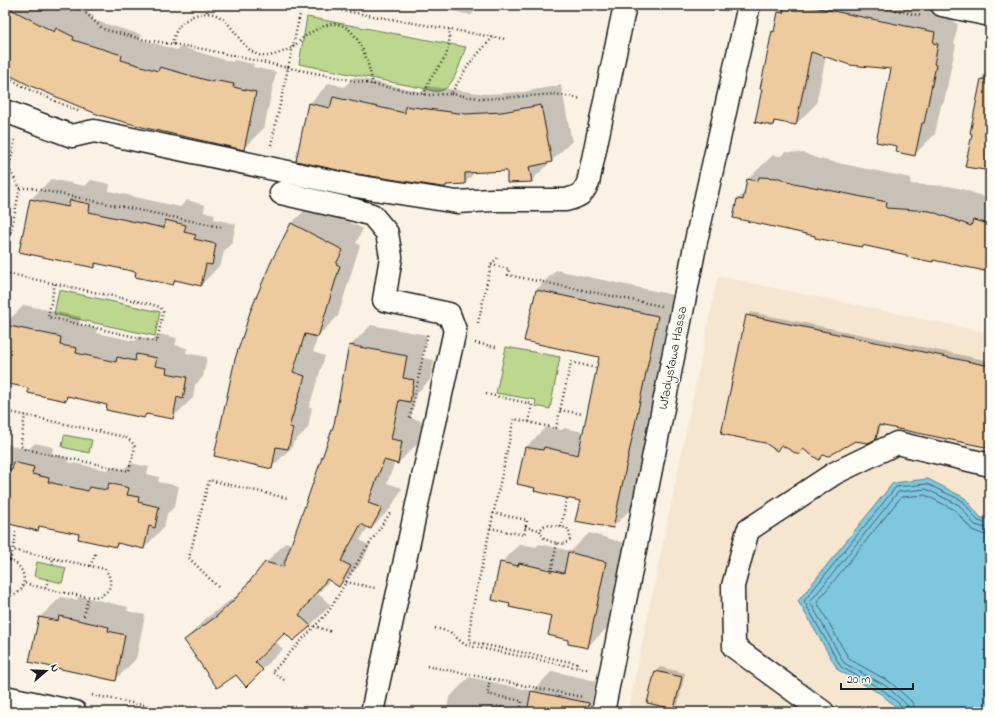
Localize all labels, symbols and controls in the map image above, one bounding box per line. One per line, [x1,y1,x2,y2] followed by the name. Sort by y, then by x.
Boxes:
[654,305,693,411] street label: Władysława Hassa
[26,651,66,691] north arrow
[46,662,63,674] text: N
[841,665,913,691] scale bar
[847,671,870,689] text: 20 m

